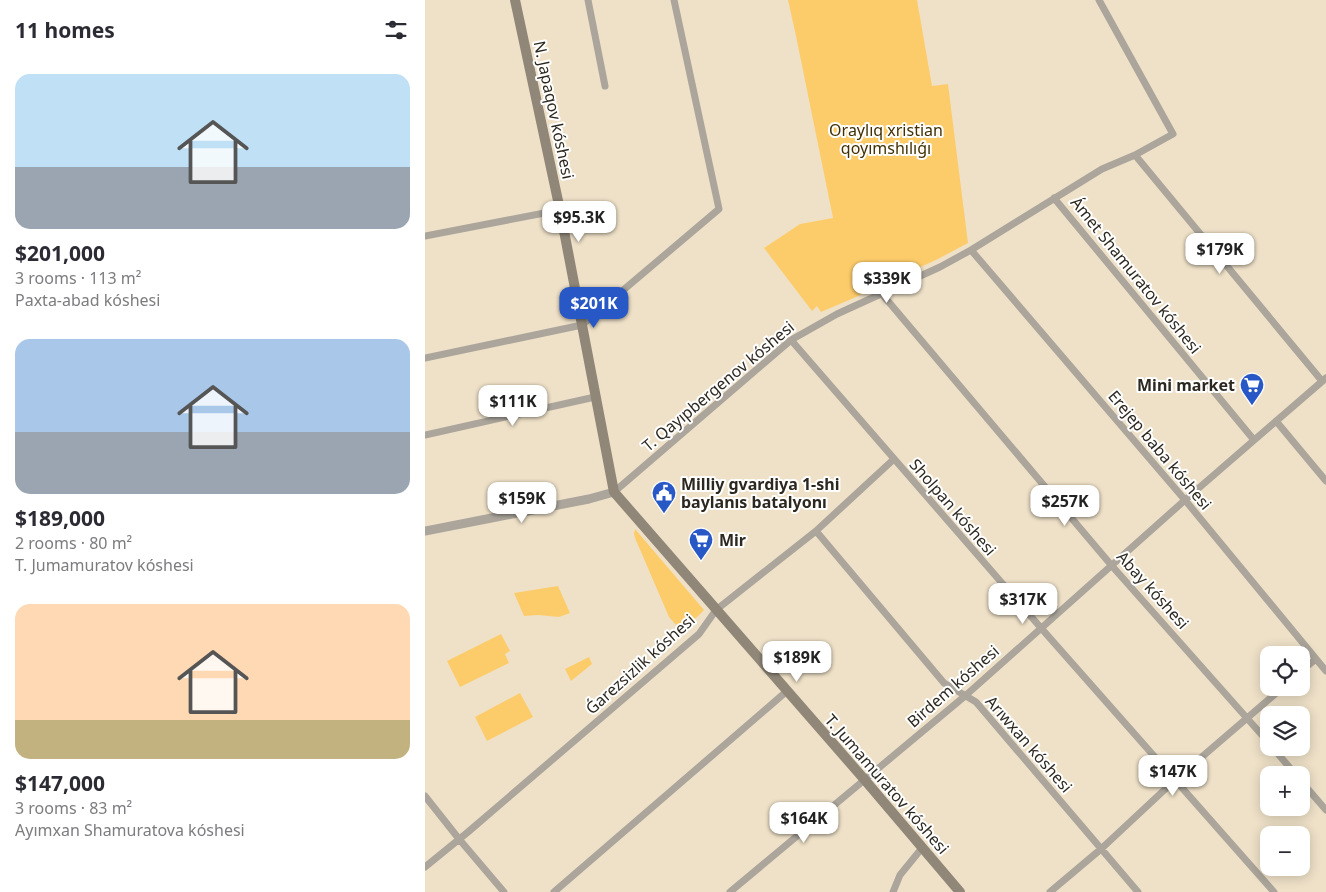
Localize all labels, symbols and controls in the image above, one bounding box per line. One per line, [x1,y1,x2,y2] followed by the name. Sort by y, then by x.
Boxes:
[15,16,115,44] text: 11 homes
[382,16,410,44] icon: filters
[529,39,579,181] street label: N. Japaqov kóshesi
[168,107,258,197] icon: home
[829,119,943,159] park label: Oraylıq xristian qoyımshılıǵı
[1066,192,1206,358] street label: Ámet Shamuratov kóshesi
[538,200,620,243] pin: $95.3K
[553,206,605,228] text: $95.3K
[1185,232,1255,275] pin: $179K
[1196,238,1244,260] text: $179K
[15,239,105,267] text: $201,000
[852,262,922,304] pin: $339K
[15,267,141,289] text: 3 rooms · 113 m²
[863,267,911,289] text: $339K
[559,286,629,329] pin: $201K
[15,289,160,311] text: Paxta-abad kóshesi
[570,292,618,314] text: $201K
[637,316,799,456] street label: T. Qayıpbergenov kóshesi
[168,372,258,462] icon: home
[1239,372,1265,406] supermarket icon: Mini market
[1137,374,1235,396] place label: Mini market
[478,384,548,427] pin: $111K
[1103,386,1217,514] street label: Erejep baba kóshesi
[489,390,537,412] text: $111K
[905,454,1001,560] street label: Sholpan kóshesi
[681,473,839,513] place label: Milliy gvardiya 1-shi baylanıs batalyonı
[651,480,677,514] public building icon: Milliy gvardiya 1-shi baylanıs batalyonı
[487,482,557,524] pin: $159K
[1030,484,1100,527] pin: $257K
[498,487,546,509] text: $159K
[1041,490,1089,512] text: $257K
[15,504,105,532] text: $189,000
[688,527,714,561] supermarket icon: Mir
[719,529,746,551] place label: Mir
[15,532,132,554] text: 2 rooms · 80 m²
[1112,546,1194,634] street label: Abay kóshesi
[15,554,194,576] text: T. Jumamuratov kóshesi
[988,582,1058,625] pin: $317K
[999,588,1047,610] text: $317K
[581,609,699,719] street label: Ǵarezsizlik kóshesi
[168,637,258,727] icon: home
[762,640,832,683] pin: $189K
[902,640,1004,732] street label: Birdem kóshesi
[773,646,821,668] text: $189K
[1260,646,1310,876] map controls
[1260,646,1310,696] button: locate
[981,691,1077,797] street label: Arıwxan kóshesi
[1260,706,1310,756] button: layers
[820,709,954,859] street label: T. Jumamuratov kóshesi
[1138,754,1208,797] pin: $147K
[1149,760,1197,782] text: $147K
[1260,766,1310,816] button: +
[15,769,105,797] text: $147,000
[15,797,132,819] text: 3 rooms · 83 m²
[769,802,839,844] pin: $164K
[780,807,828,829] text: $164K
[15,819,245,841] text: Ayımxan Shamuratova kóshesi
[1260,826,1310,876] button: −

